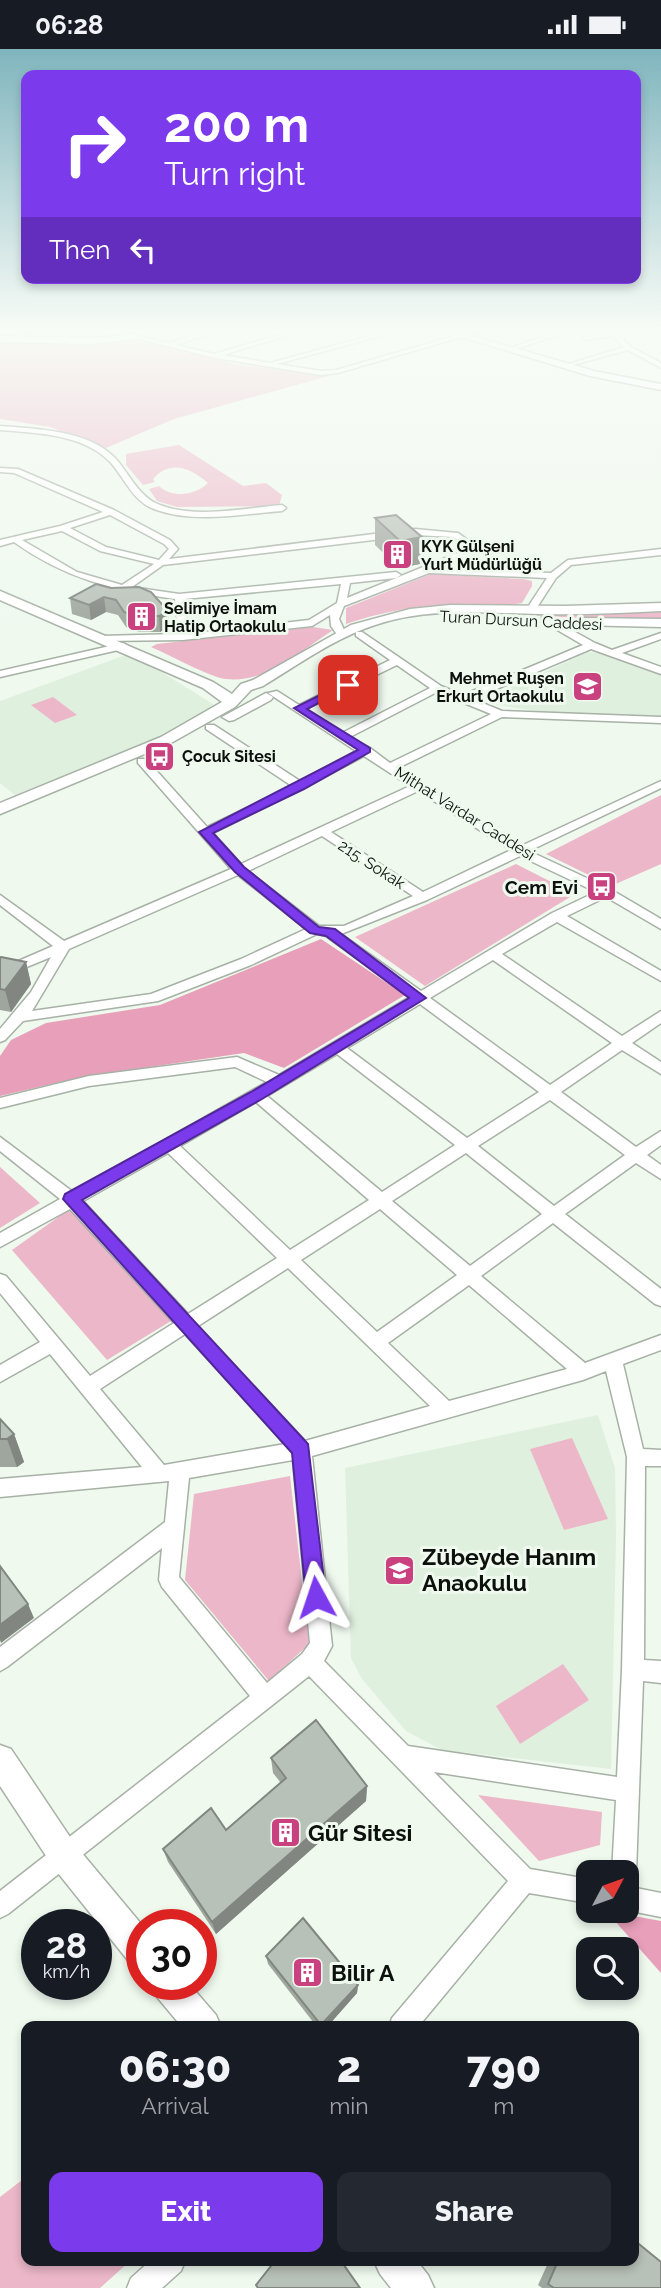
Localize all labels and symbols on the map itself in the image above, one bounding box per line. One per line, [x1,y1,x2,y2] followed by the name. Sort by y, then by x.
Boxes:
[421,537,542,574] place label: KYK Gülşeni Yurt Müdürlüğü
[381,538,415,572] building icon: KYK Gülşeni Yurt Müdürlüğü
[164,598,286,636] place label: Selimiye İmam Hatip Ortaokulu
[124,600,158,634] building icon: Selimiye İmam Hatip Ortaokulu
[439,607,603,634] street label: Turan Dursun Caddesi
[318,655,378,715] pin
[436,669,564,706] place label: Mehmet Ruşen Erkurt Ortaokulu
[570,670,604,704] school or university icon: Mehmet Ruşen Erkurt Ortaokulu
[142,739,176,773] bus stop icon: Çocuk Sitesi
[182,747,276,766] place label: Çocuk Sitesi
[391,762,539,864] street label: Mithat Vardar Caddesi
[335,836,409,893] street label: 215. Sokak
[584,870,618,904] bus stop icon: Cem Evi
[505,876,578,898] place label: Cem Evi
[422,1543,596,1596] place label: Zübeyde Hanım Anaokulu
[382,1553,416,1587] school or university icon: Zübeyde Hanım Anaokulu
[279,1560,353,1634] position arrow
[268,1816,302,1850] building icon: Gür Sitesi
[308,1819,412,1846] place label: Gür Sitesi
[576,1860,639,1923] north arrow
[126,1909,217,2000] speed limit sign: 30
[291,1956,325,1990] building icon: Bilir A
[331,1959,395,1986] place label: Bilir A

